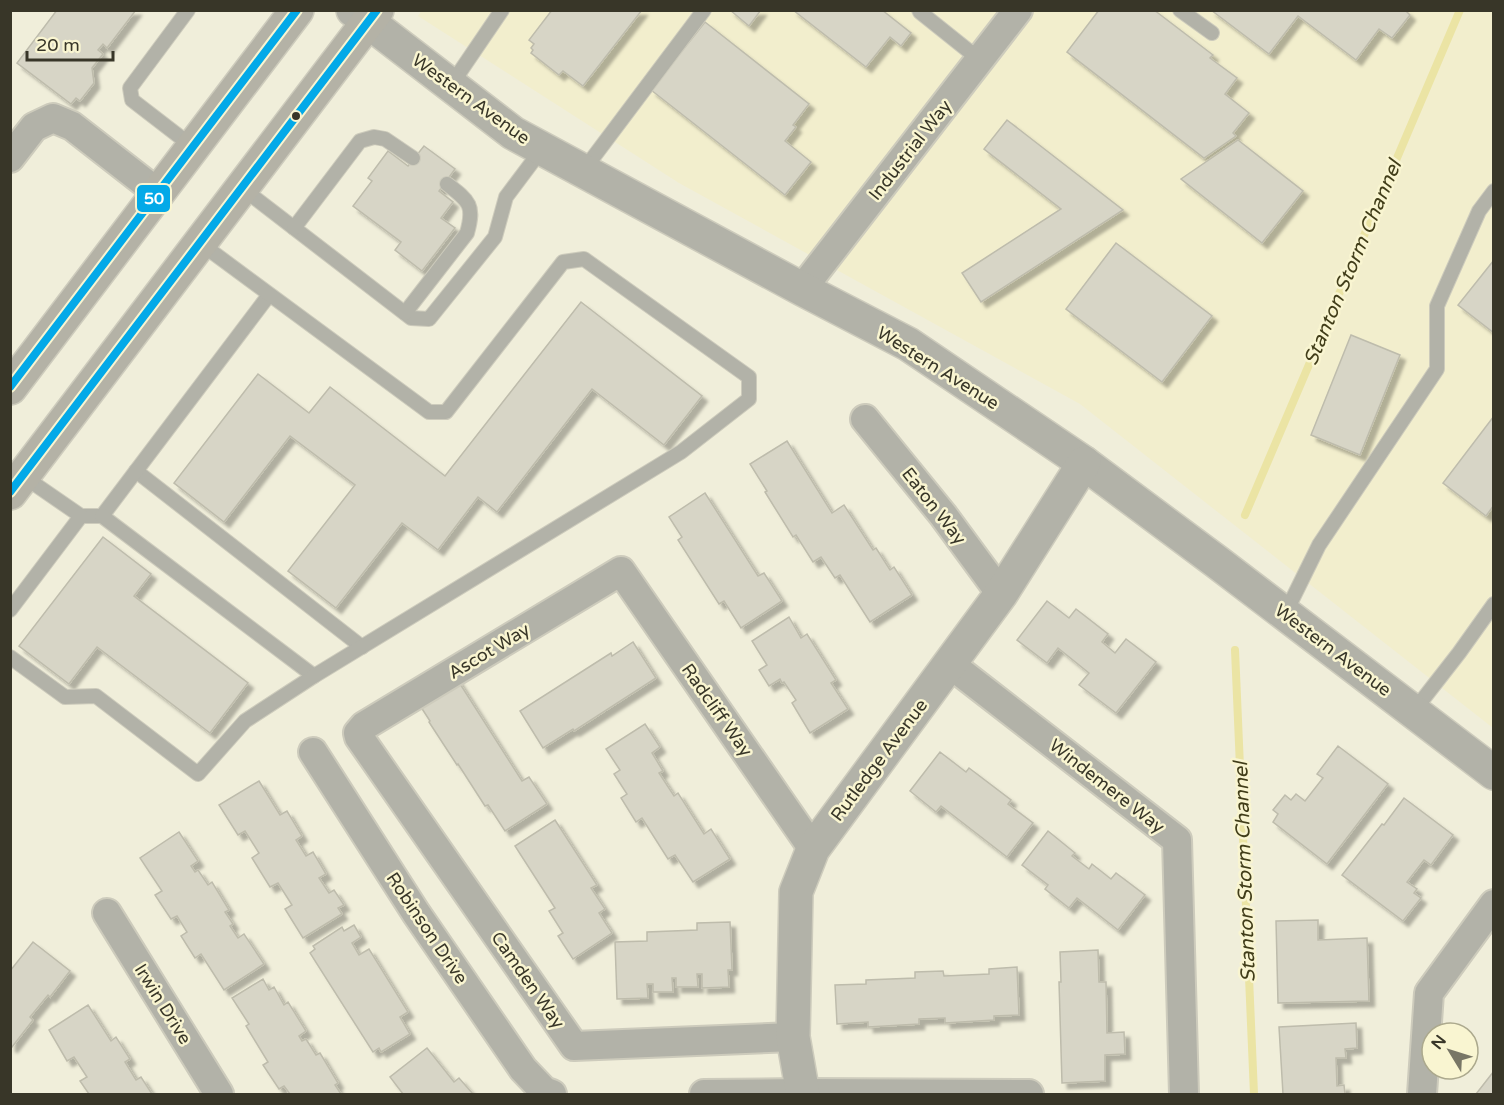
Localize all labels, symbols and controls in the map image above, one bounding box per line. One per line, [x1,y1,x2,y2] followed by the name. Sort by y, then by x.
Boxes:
[27,24,112,62] scale bar
[36,34,80,56] text: 20 m
[408,49,534,149] street label: Western Avenue
[864,95,956,205] street label: Industrial Way
[290,110,302,122] unlabelled marker
[1299,155,1408,369] water label: Stanton Storm Channel
[136,184,171,213] line badge: 50
[144,189,164,209] text: 50
[873,322,1003,414] street label: Western Avenue
[897,463,971,549] street label: Eaton Way
[1270,599,1396,701] street label: Western Avenue
[444,618,534,684] street label: Ascot Way
[677,659,757,761] street label: Radcliff Way
[826,695,932,825] street label: Rutledge Avenue
[1045,734,1169,838] street label: Windemere Way
[1229,759,1261,983] water label: Stanton Storm Channel
[381,868,473,988] street label: Robinson Drive
[486,927,570,1033] street label: Camden Way
[130,960,196,1048] street label: Irwin Drive
[1420,1021,1480,1081] north arrow
[1427,1031,1451,1054] text: N

